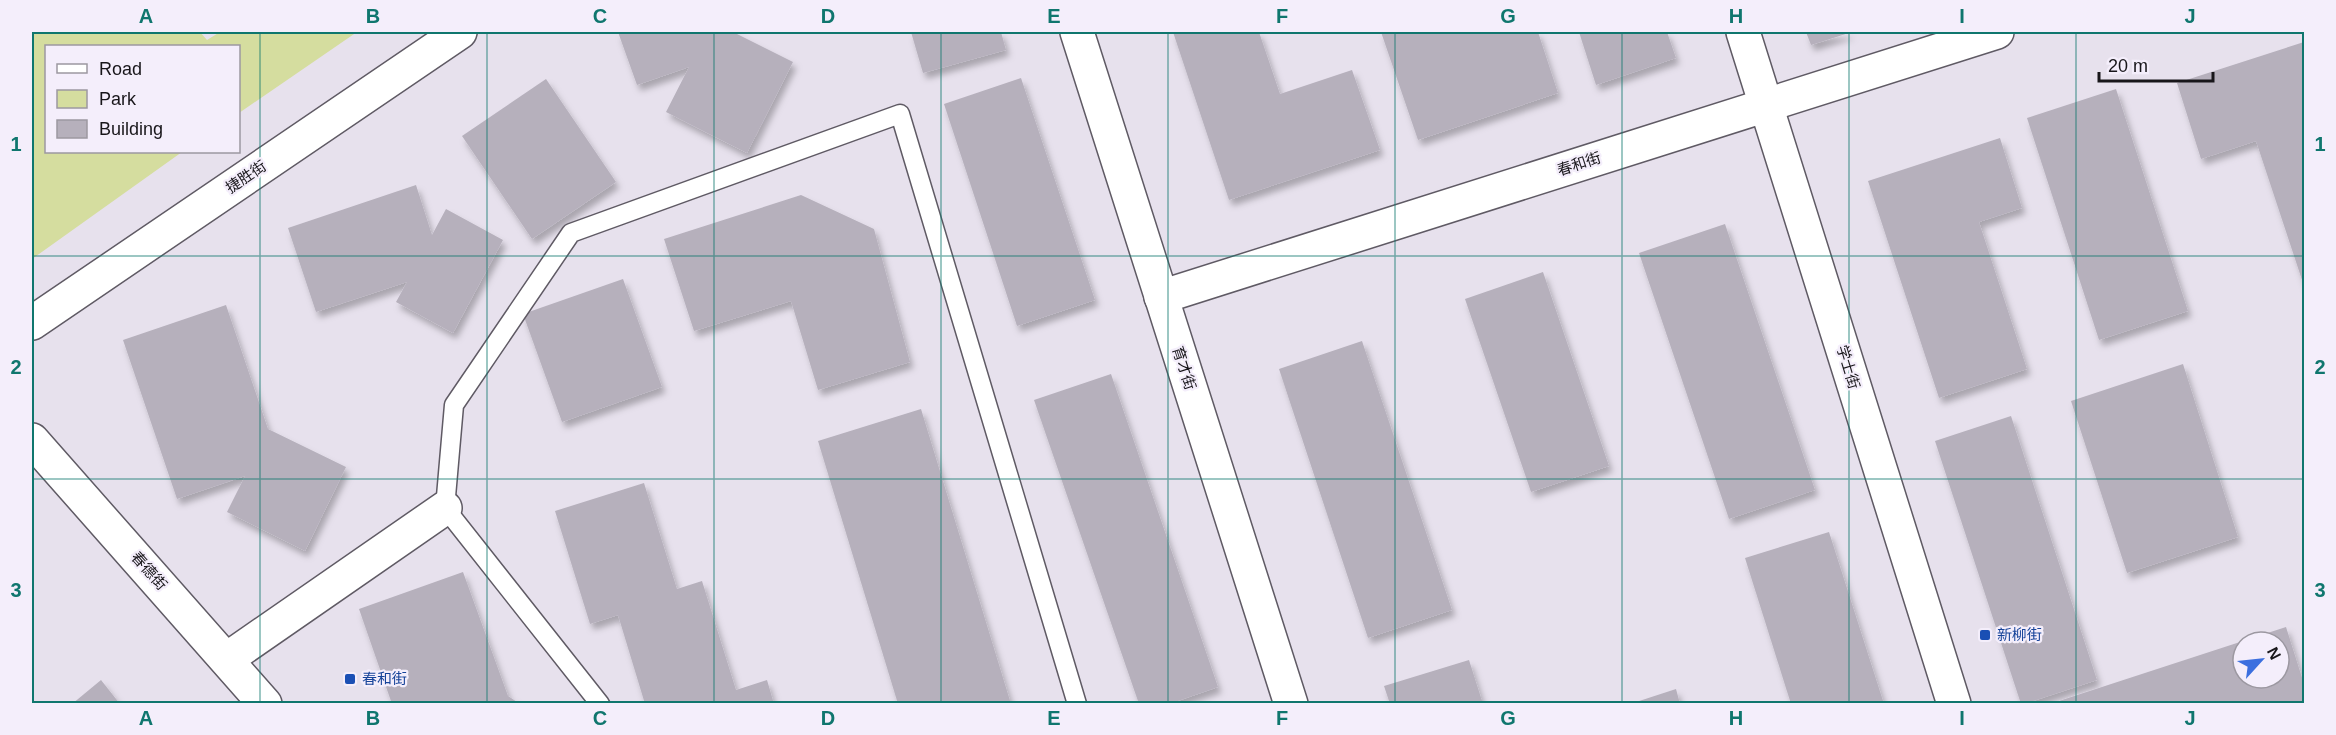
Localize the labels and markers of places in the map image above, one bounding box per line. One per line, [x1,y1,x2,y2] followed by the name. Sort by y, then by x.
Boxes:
[1997,626,2042,643] place label: 新柳街
[1978,628,1992,642] marker: 新柳街
[362,670,407,687] place label: 春和街
[343,672,357,686] marker: 春和街

